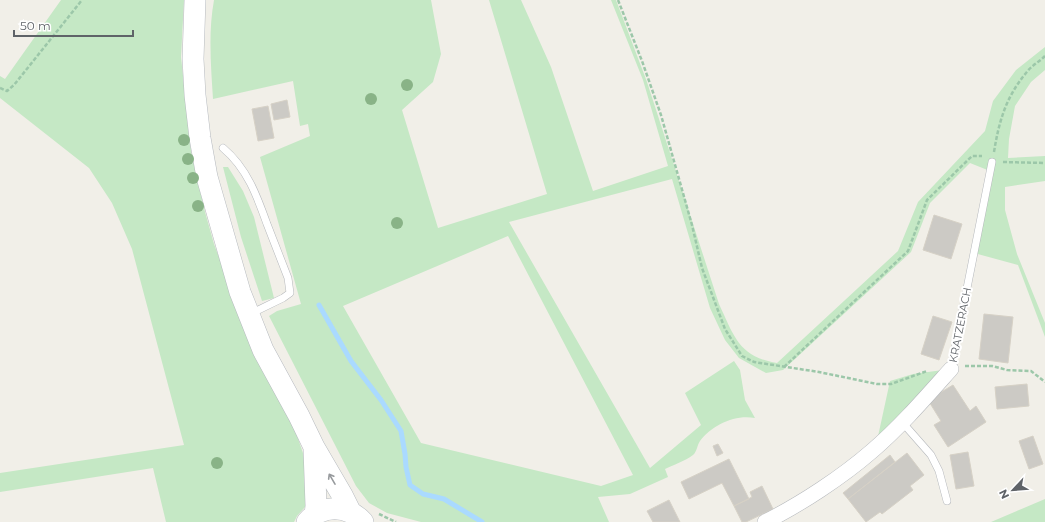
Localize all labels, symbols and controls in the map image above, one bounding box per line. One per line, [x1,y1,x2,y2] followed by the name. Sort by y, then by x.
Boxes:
[14,12,133,38] scale bar
[20,18,51,33] text: 50 m
[946,286,974,364] street label: KRATZERACH
[993,470,1033,510] north arrow
[328,473,336,485] one-way arrow
[996,487,1012,501] text: N

